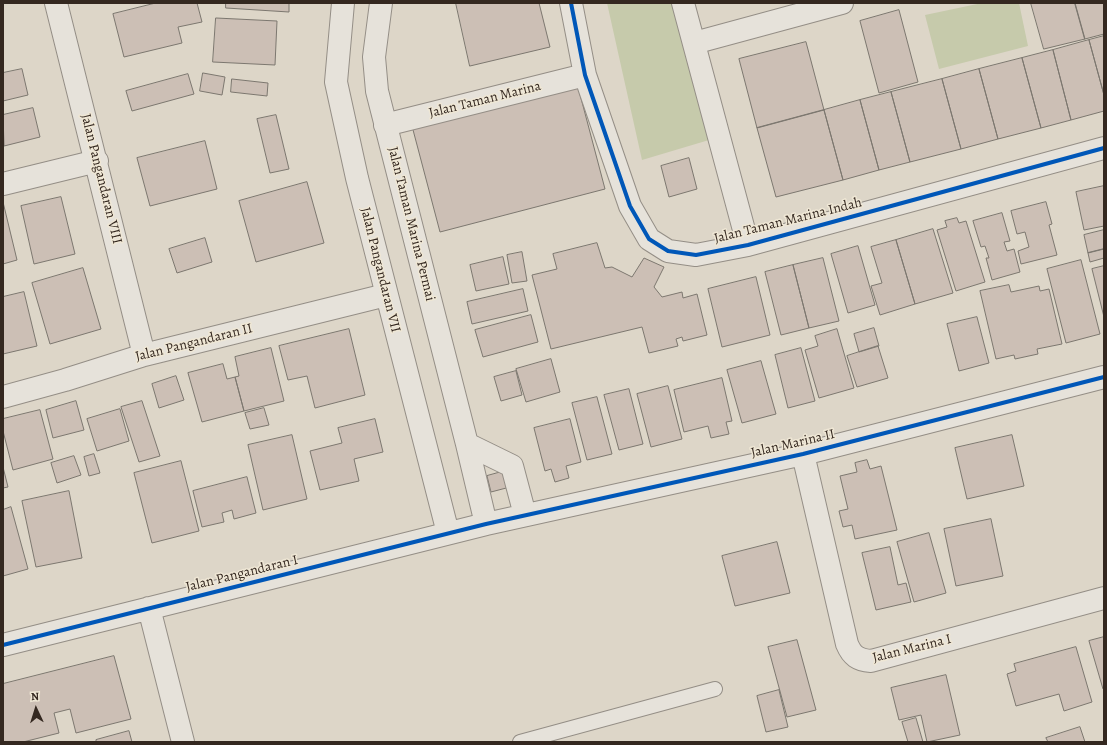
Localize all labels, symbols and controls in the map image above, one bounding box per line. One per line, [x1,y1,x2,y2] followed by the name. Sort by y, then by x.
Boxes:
[427,78,543,122] street label: Jalan Taman Marina
[77,112,125,246] street label: Jalan Pangandaran VIII
[384,145,438,303] street label: Jalan Taman Marina Permai
[712,194,864,248] street label: Jalan Taman Marina Indah
[356,206,404,334] street label: Jalan Pangandaran VII
[134,320,254,366] street label: Jalan Pangandaran II
[749,426,837,462] street label: Jalan Marina II
[184,552,300,596] street label: Jalan Pangandaran I
[871,631,953,667] street label: Jalan Marina I
[16,689,56,729] north arrow
[31,689,40,704] text: N

